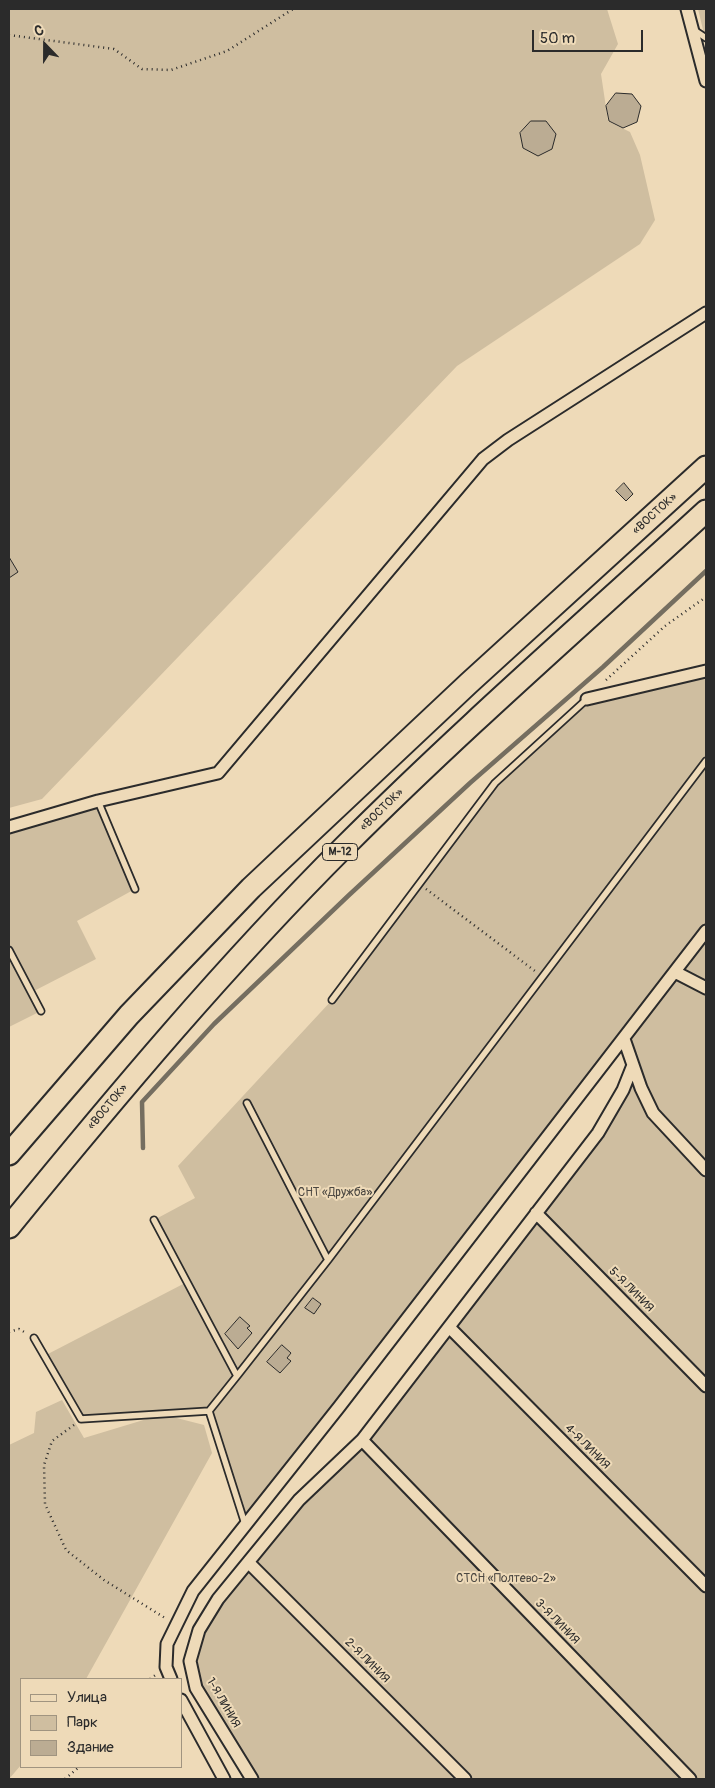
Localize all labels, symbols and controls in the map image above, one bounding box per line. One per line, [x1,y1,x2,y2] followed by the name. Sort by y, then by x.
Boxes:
[20,20,70,70] north arrow
[535,20,646,52] scale bar
[32,21,46,40] text: С
[540,29,575,48] text: 50 m
[630,490,680,538] street label: «ВОСТОК»
[357,786,407,834] street label: «ВОСТОК»
[322,844,358,860] road number: М-12
[85,1081,131,1133] street label: «ВОСТОК»
[298,1186,372,1200] park label: СНТ «Дружба»
[606,1265,656,1315] street label: 5-Я ЛИНИЯ
[561,1421,613,1473] street label: 4-Я ЛИНИЯ
[456,1572,556,1586] park label: СТСН «Полтево-2»
[532,1596,582,1648] street label: 3-Я ЛИНИЯ
[342,1636,392,1686] street label: 2-Я ЛИНИЯ
[203,1675,243,1731] street label: 1-Я ЛИНИЯ
[20,1678,182,1768] legend
[67,1688,107,1707] text: Улица
[67,1713,98,1732] text: Парк
[67,1738,114,1757] text: Здание

